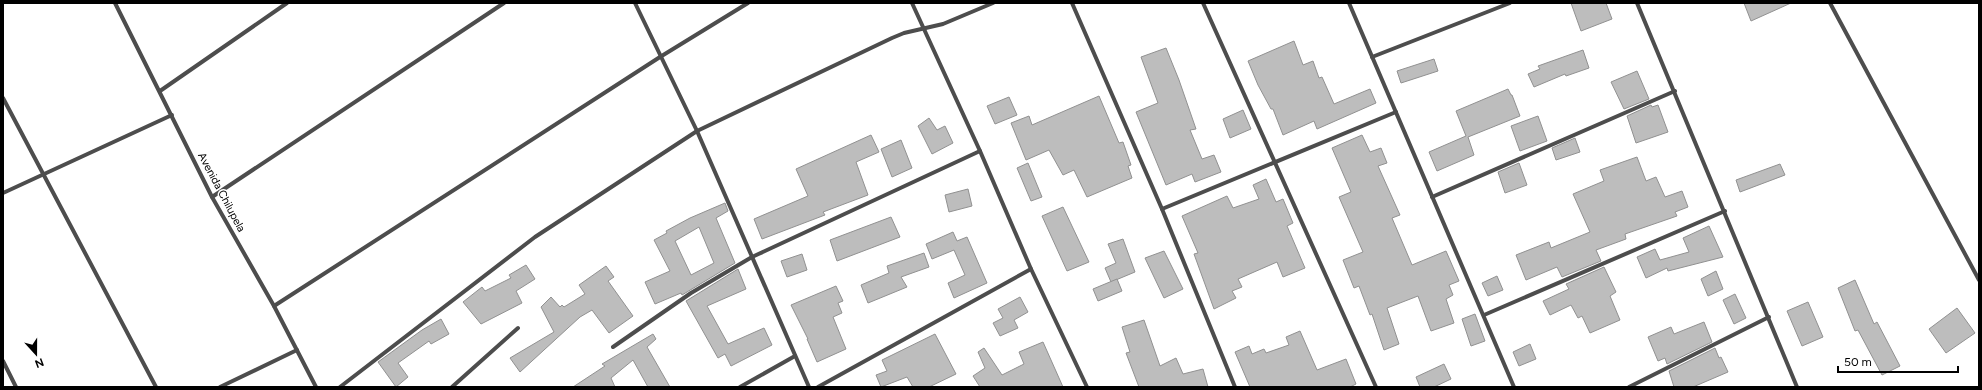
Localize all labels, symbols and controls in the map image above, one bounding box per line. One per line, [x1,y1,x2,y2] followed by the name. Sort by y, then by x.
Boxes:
[195,150,248,234] street label: Avenida Chilupela
[16,334,56,374] north arrow
[1838,348,1958,374] scale bar
[33,355,46,370] text: N
[1844,355,1872,369] text: 50 m

